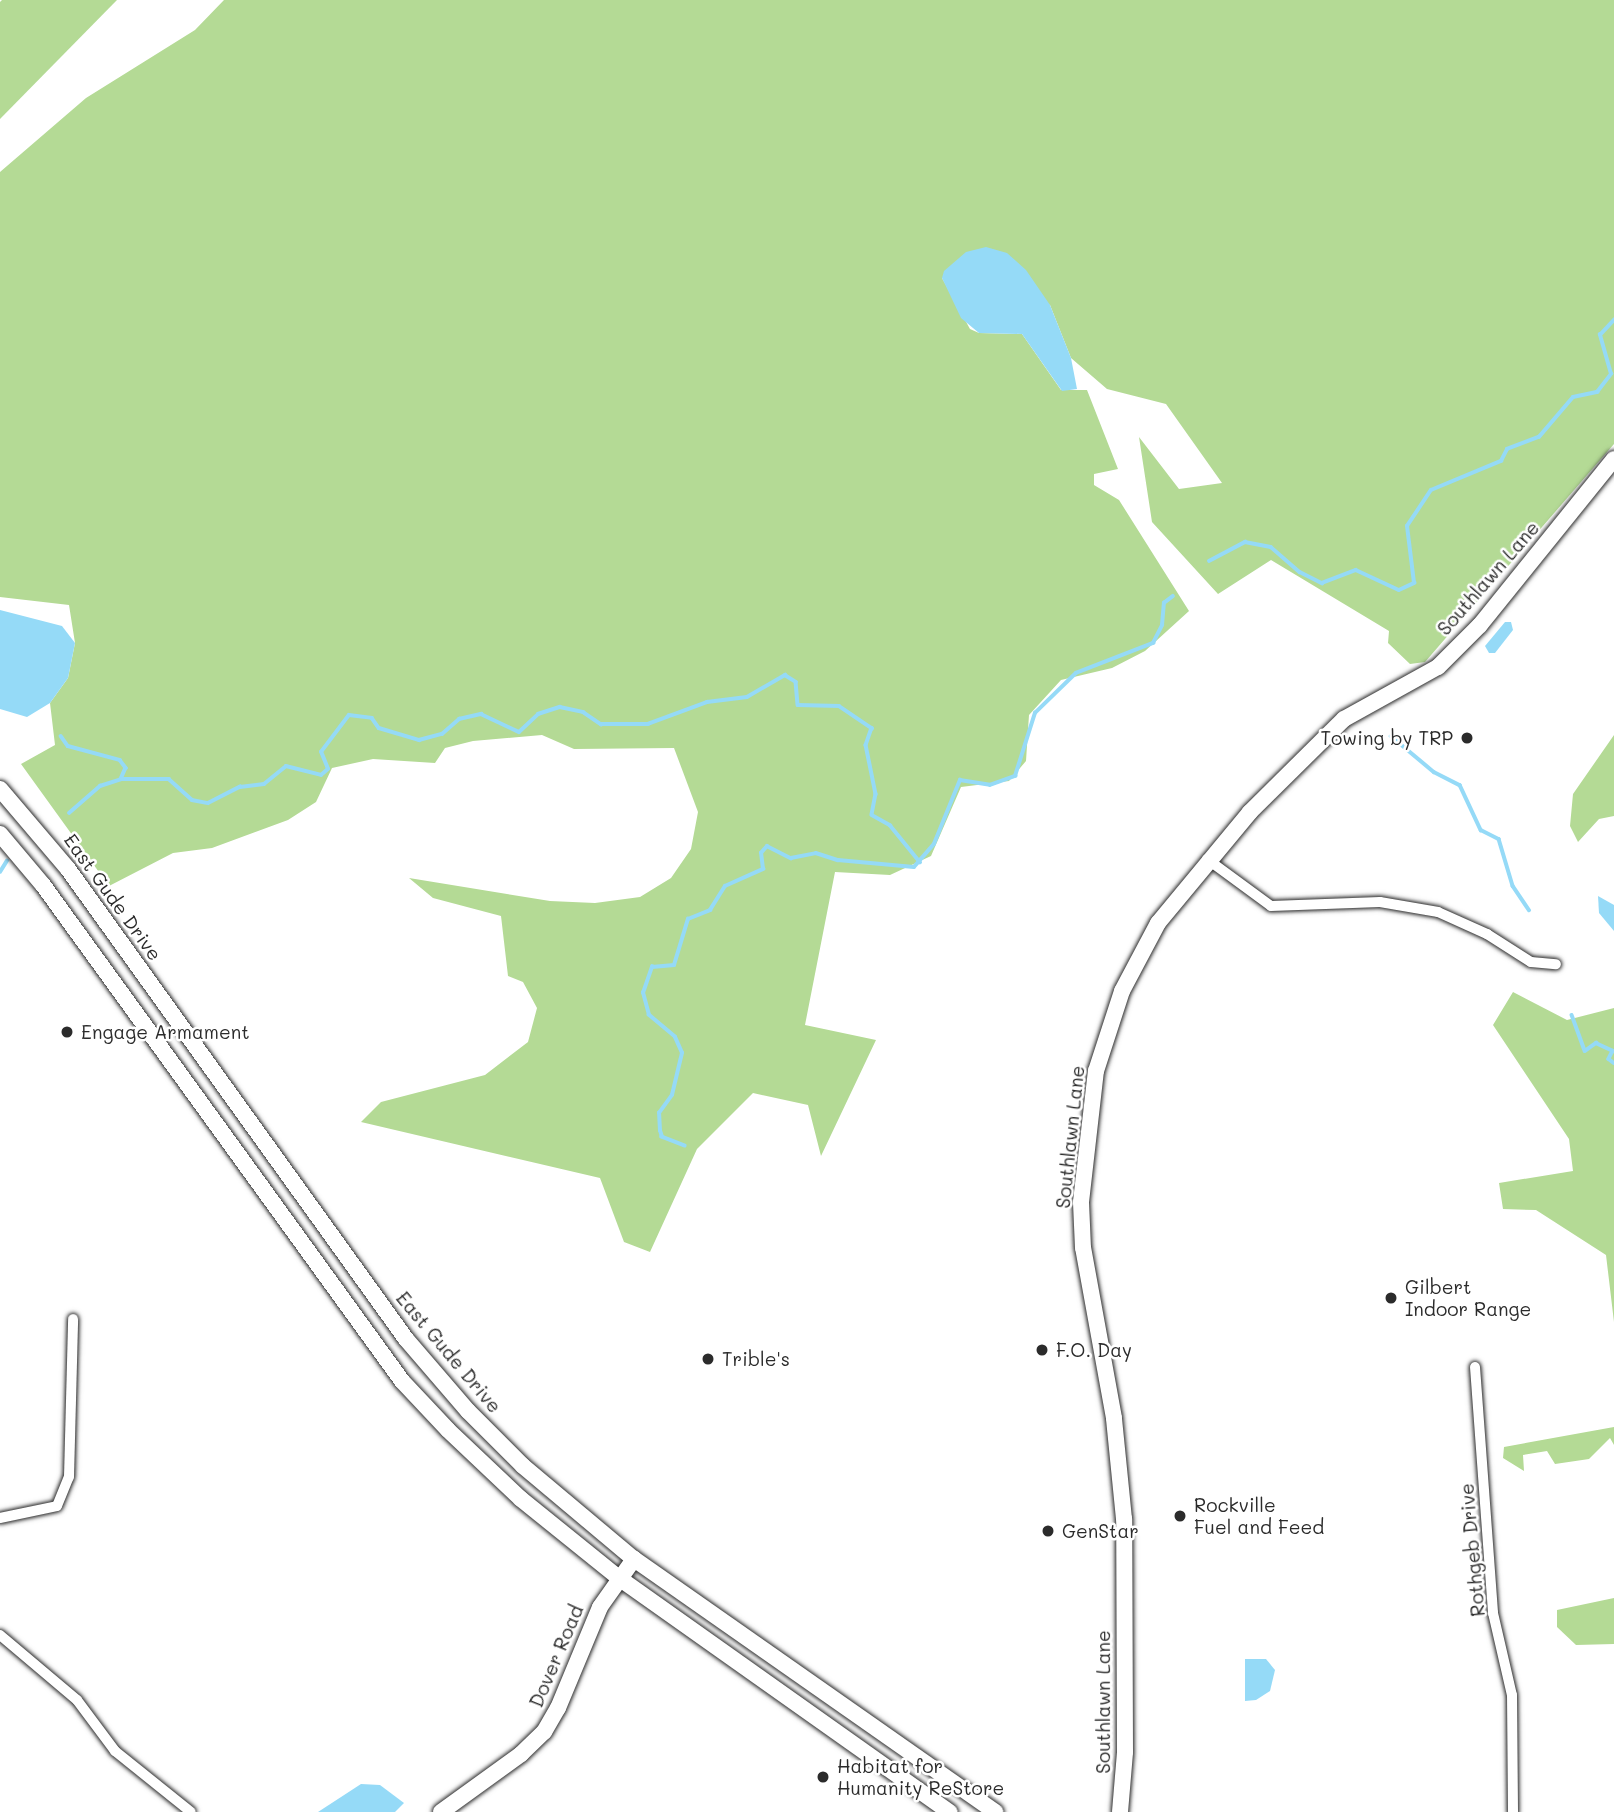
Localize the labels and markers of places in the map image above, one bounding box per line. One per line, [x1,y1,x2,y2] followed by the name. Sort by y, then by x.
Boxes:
[1320,727,1453,749] place label: Towing by TRP
[1459,730,1475,746] marker: Towing by TRP
[81,1021,250,1043] place label: Engage Armament
[59,1024,75,1040] marker: Engage Armament
[1405,1276,1531,1320] place label: Gilbert Indoor Range
[1383,1290,1399,1306] marker: Gilbert Indoor Range
[1056,1339,1132,1361] place label: F.O. Day
[1034,1342,1050,1358] marker: F.O. Day
[722,1348,790,1370] place label: Trible's
[700,1351,716,1367] marker: Trible's
[1194,1494,1324,1538] place label: Rockville Fuel and Feed
[1172,1508,1188,1524] marker: Rockville Fuel and Feed
[1062,1520,1139,1542] place label: GenStar
[1040,1523,1056,1539] marker: GenStar
[837,1755,1004,1799] place label: Habitat for Humanity ReStore
[815,1769,831,1785] marker: Habitat for Humanity ReStore

